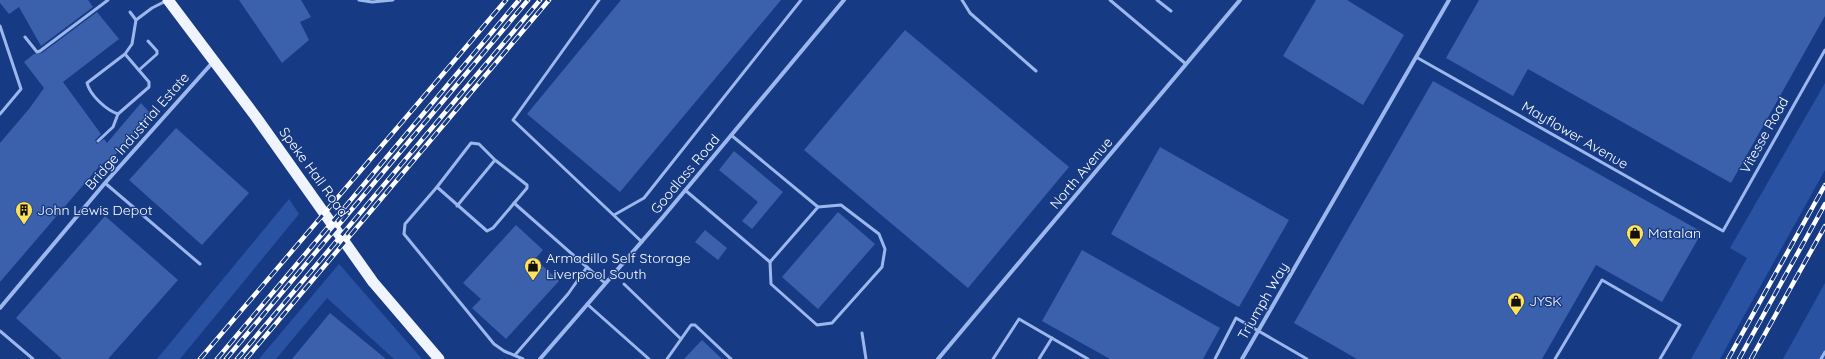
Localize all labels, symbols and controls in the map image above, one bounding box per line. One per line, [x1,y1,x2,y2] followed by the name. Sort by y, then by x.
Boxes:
[81,68,193,194] street label: Bridge Industrial Estate
[1736,94,1792,176] street label: Vitesse Road
[1518,97,1632,173] street label: Mayflower Avenue
[275,124,353,220] street label: Speke Hall Road
[646,130,724,218] street label: Goodlass Road
[1046,133,1116,213] street label: North Avenue
[14,200,34,225] building icon: John Lewis Depot
[37,201,153,219] place label: John Lewis Depot
[1625,223,1645,248] shop icon: Matalan
[1648,224,1701,242] place label: Matalan
[546,249,691,283] place label: Armadillo Self Storage Liverpool South
[523,256,543,281] shop icon: Armadillo Self Storage Liverpool South
[1233,259,1293,343] street label: Triumph Way
[1506,291,1526,316] shop icon: JYSK
[1529,292,1562,310] place label: JYSK

